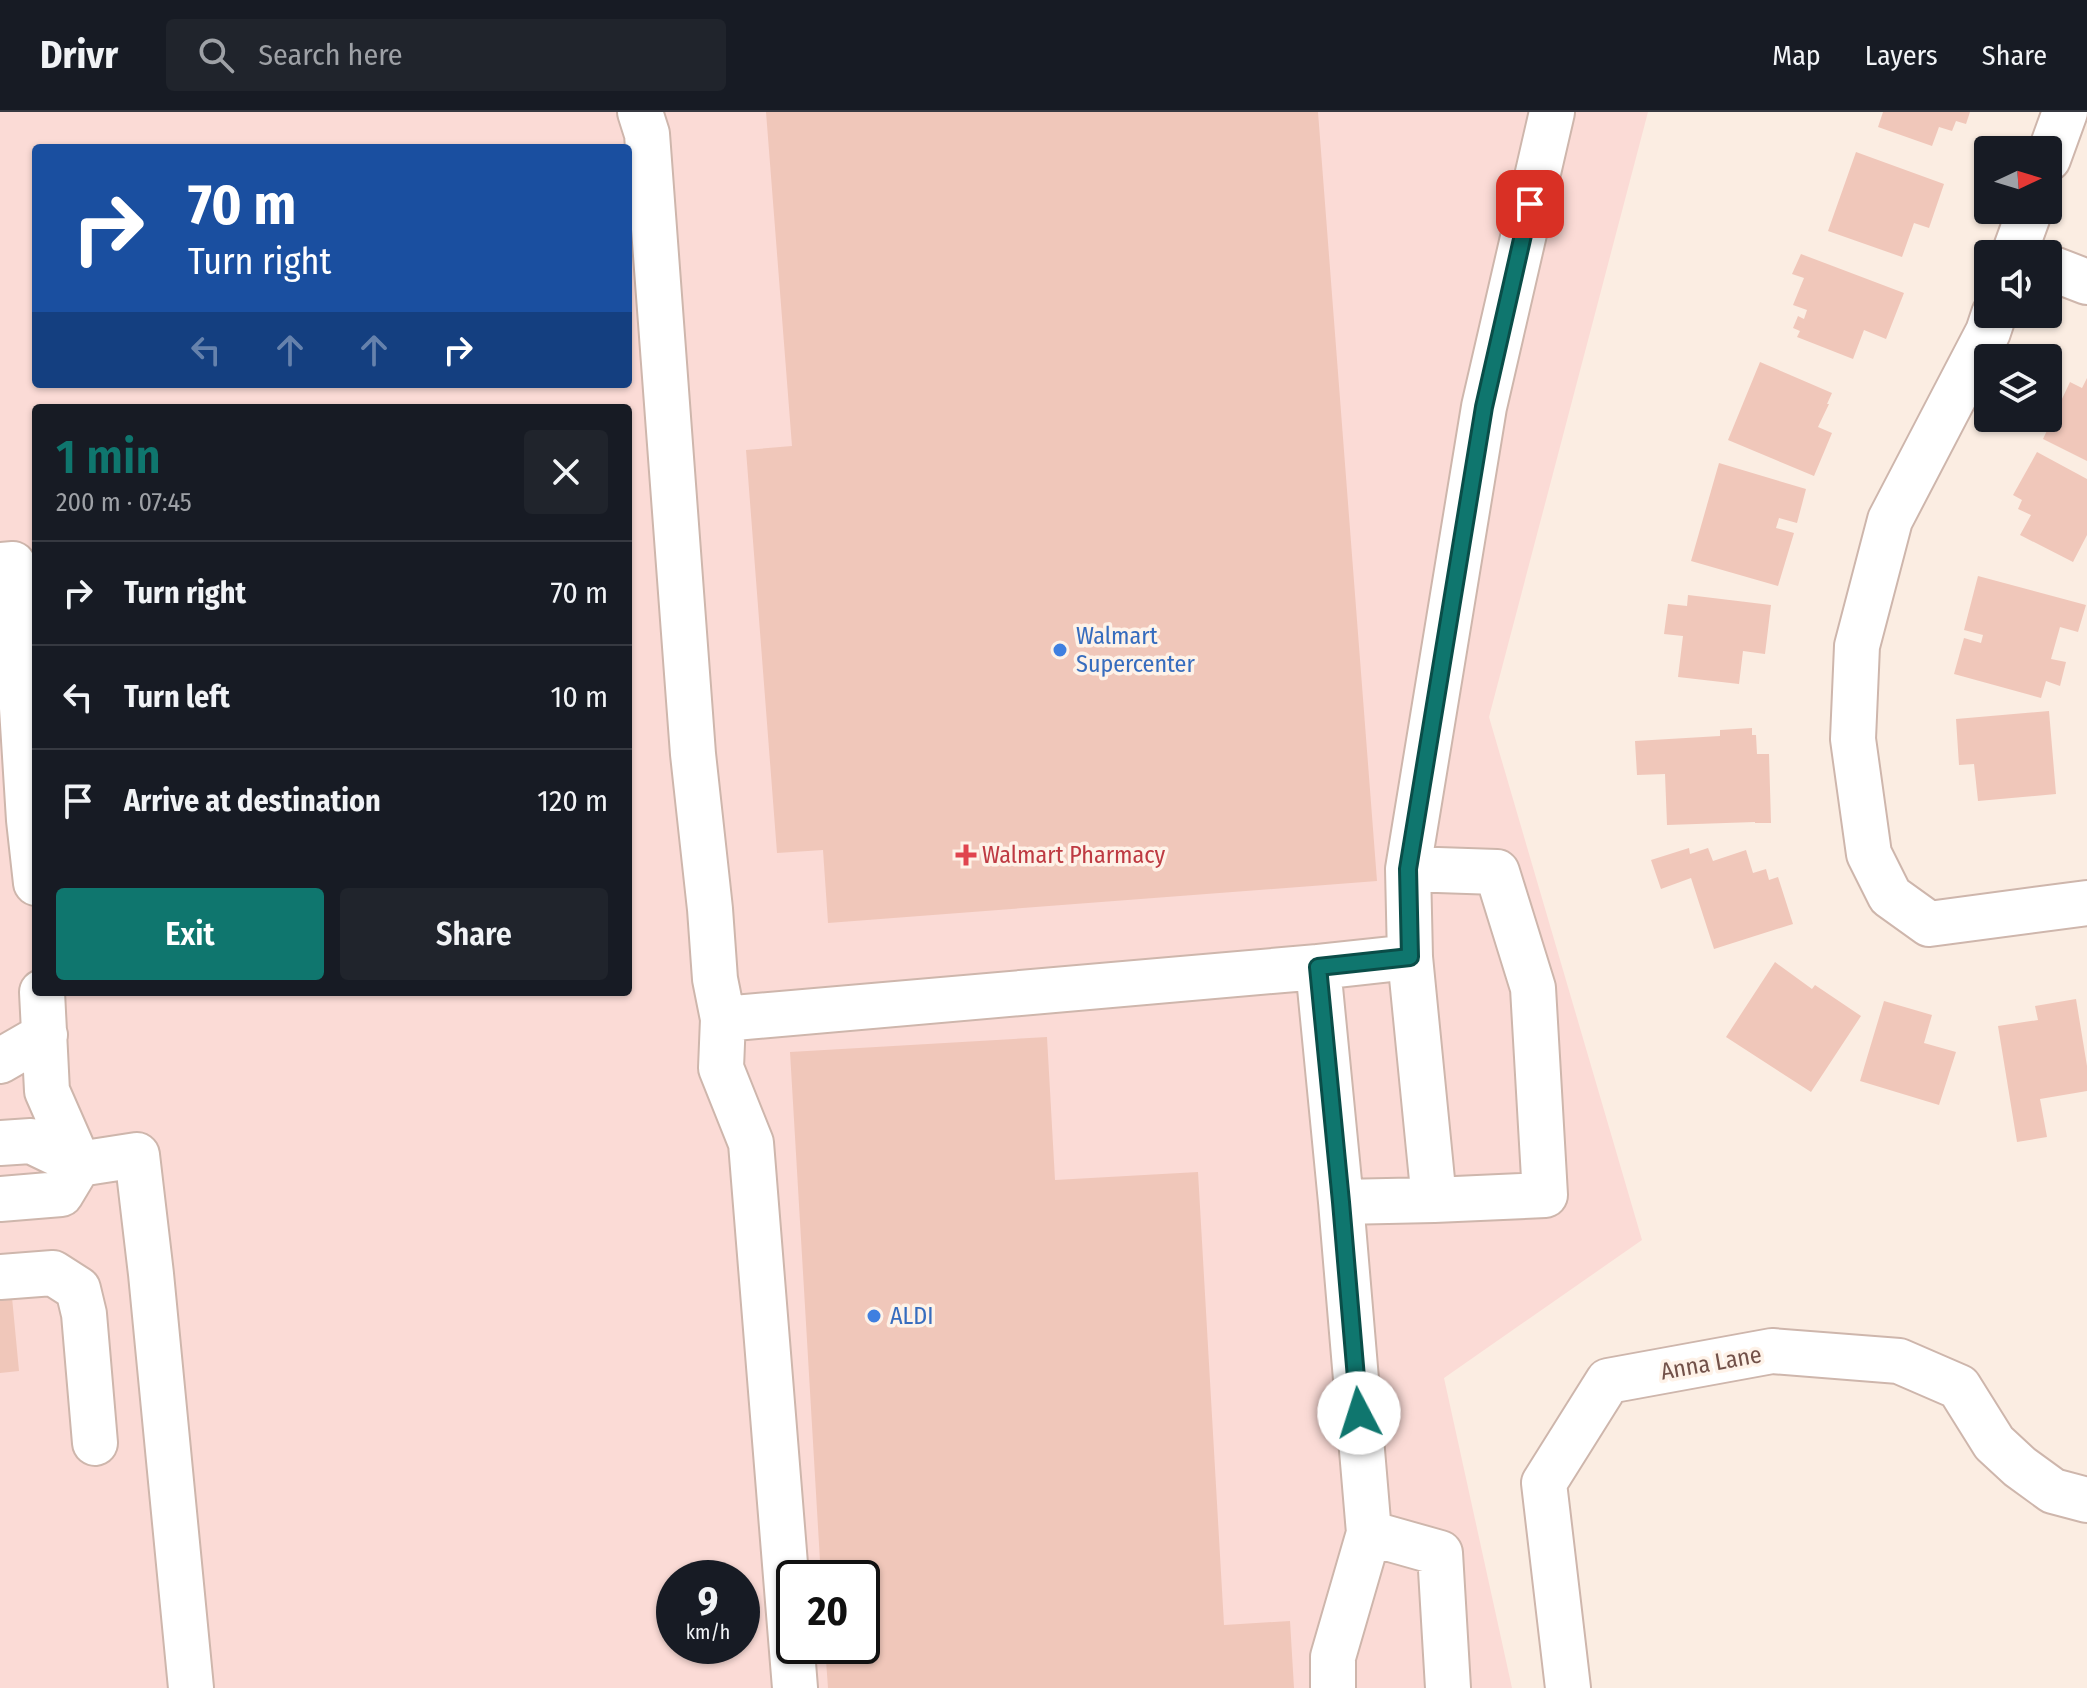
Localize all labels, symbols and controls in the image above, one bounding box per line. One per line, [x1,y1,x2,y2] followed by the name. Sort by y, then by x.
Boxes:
[166,19,726,91] search box
[40,32,118,78] text: Drivr
[194,33,238,77] icon: search
[258,37,403,73] text: Search here
[1772,39,1821,72] text: Map
[1865,39,1938,72] text: Layers
[1982,39,2047,72] text: Share
[1974,136,2062,224] north arrow
[1974,136,2062,432] map controls
[1496,170,1564,238] pin
[188,172,296,239] text: 70 m
[56,176,160,280] icon: right
[1508,182,1552,226] icon: arrive
[188,240,331,284] text: Turn right
[1974,240,2062,328] button: sound
[184,328,228,372] icon: left
[268,328,312,372] icon: ahead
[352,328,396,372] icon: ahead
[436,328,480,372] icon: right
[1974,344,2062,432] button: layers
[56,428,161,486] text: 1 min
[524,430,608,514] button: close
[56,487,192,518] text: 200 m · 07:45
[56,571,100,615] icon: right
[124,575,246,611] text: Turn right
[550,575,608,611] text: 70 m
[1076,622,1195,678] place label: Walmart Supercenter
[1051,641,1069,659] marker: Walmart Supercenter
[56,675,100,719] icon: left
[124,679,230,715] text: Turn left
[551,679,608,715] text: 10 m
[56,779,100,823] icon: arrive
[124,783,381,819] text: Arrive at destination
[537,783,608,819] text: 120 m
[982,841,1166,869] place label: Walmart Pharmacy
[957,846,975,864] marker: Walmart Pharmacy
[56,888,324,980] button: Exit
[340,888,608,980] button: Share
[890,1302,934,1330] place label: ALDI
[865,1307,883,1325] marker: ALDI
[1658,1340,1764,1386] street label: Anna Lane
[1317,1371,1401,1455] position arrow
[776,1560,880,1664] speed limit sign: 20
[698,1578,718,1626] text: 9
[686,1620,730,1644] text: km/h

